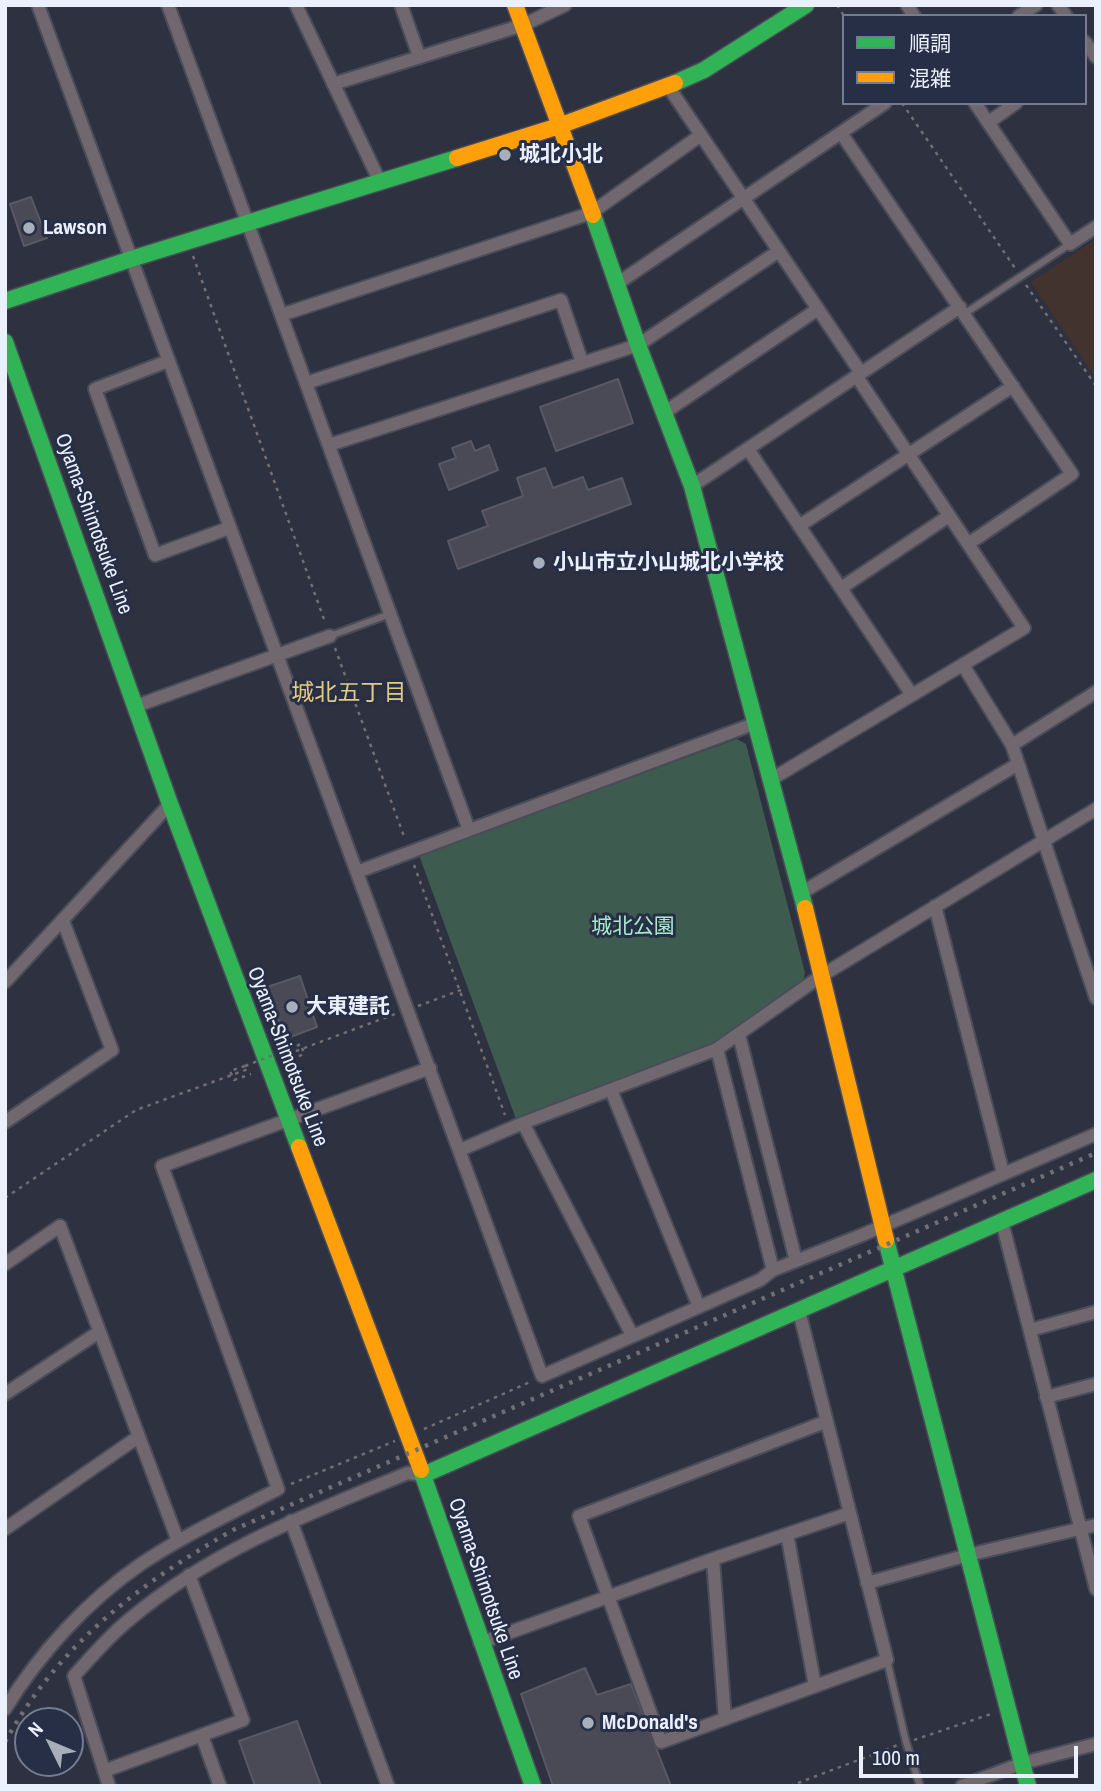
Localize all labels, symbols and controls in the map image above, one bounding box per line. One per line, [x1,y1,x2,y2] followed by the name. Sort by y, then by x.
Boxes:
[842,14,1087,105] legend
[909,29,951,58] text: 順調
[909,64,951,93] text: 混雑
[519,142,603,168] place label: 城北小北
[497,147,513,163] marker: 城北小北
[43,215,107,241] place label: Lawson
[21,220,37,236] marker: Lawson
[49,430,137,618] street label: Oyama-Shimotsuke Line
[553,550,784,576] place label: 小山市立小山城北小学校
[531,555,547,571] marker: 小山市立小山城北小学校
[292,680,406,708] district label: 城北五丁目
[591,914,675,940] park label: 城北公園
[241,964,333,1150] street label: Oyama-Shimotsuke Line
[306,994,390,1020] place label: 大東建託
[284,999,300,1015] marker: 大東建託
[442,1495,528,1683] street label: Oyama-Shimotsuke Line
[14,1707,84,1777] north arrow
[602,1710,698,1736] place label: McDonald's
[580,1715,596,1731] marker: McDonald's
[22,1716,48,1742] text: N
[863,1732,1082,1776] scale bar
[872,1743,920,1772] text: 100 m

